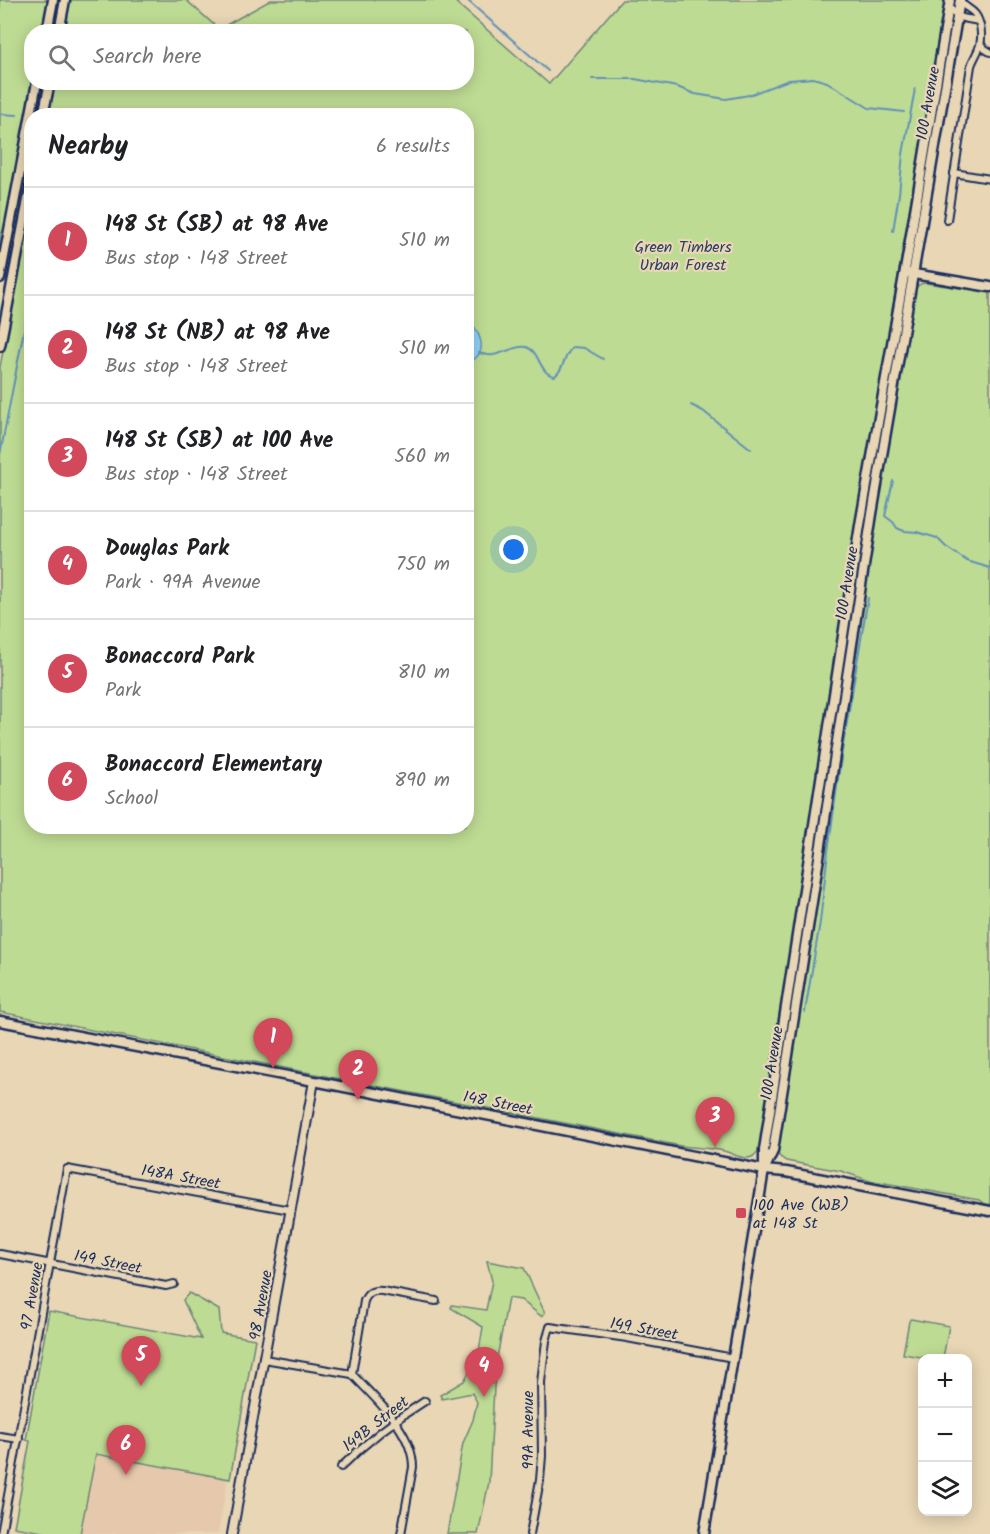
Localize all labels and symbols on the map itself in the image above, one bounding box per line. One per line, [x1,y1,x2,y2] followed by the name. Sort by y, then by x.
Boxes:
[910,64,947,142] street label: 100 Avenue
[634,235,732,278] park label: Green Timbers Urban Forest
[499,535,528,564] your location
[829,544,866,622] street label: 100 Avenue
[254,1018,292,1068] pin: 1
[754,1024,791,1102] street label: 100 Avenue
[338,1050,378,1100] pin: 2
[461,1084,535,1123] street label: 148 Street
[696,1098,734,1147] pin: 3
[139,1158,223,1197] street label: 148A Street
[753,1193,849,1236] place label: 100 Ave (WB) at 148 St
[734,1206,748,1220] marker: 100 Ave (WB) at 148 St
[72,1244,145,1281] street label: 149 Street
[14,1260,51,1332] street label: 97 Avenue
[243,1268,280,1342] street label: 98 Avenue
[608,1311,681,1348] street label: 149 Street
[122,1336,160,1386] pin: 5
[464,1348,504,1397] pin: 4
[337,1390,415,1458] street label: 149B Street
[516,1391,541,1469] street label: 99A Avenue
[106,1426,146,1475] pin: 6

